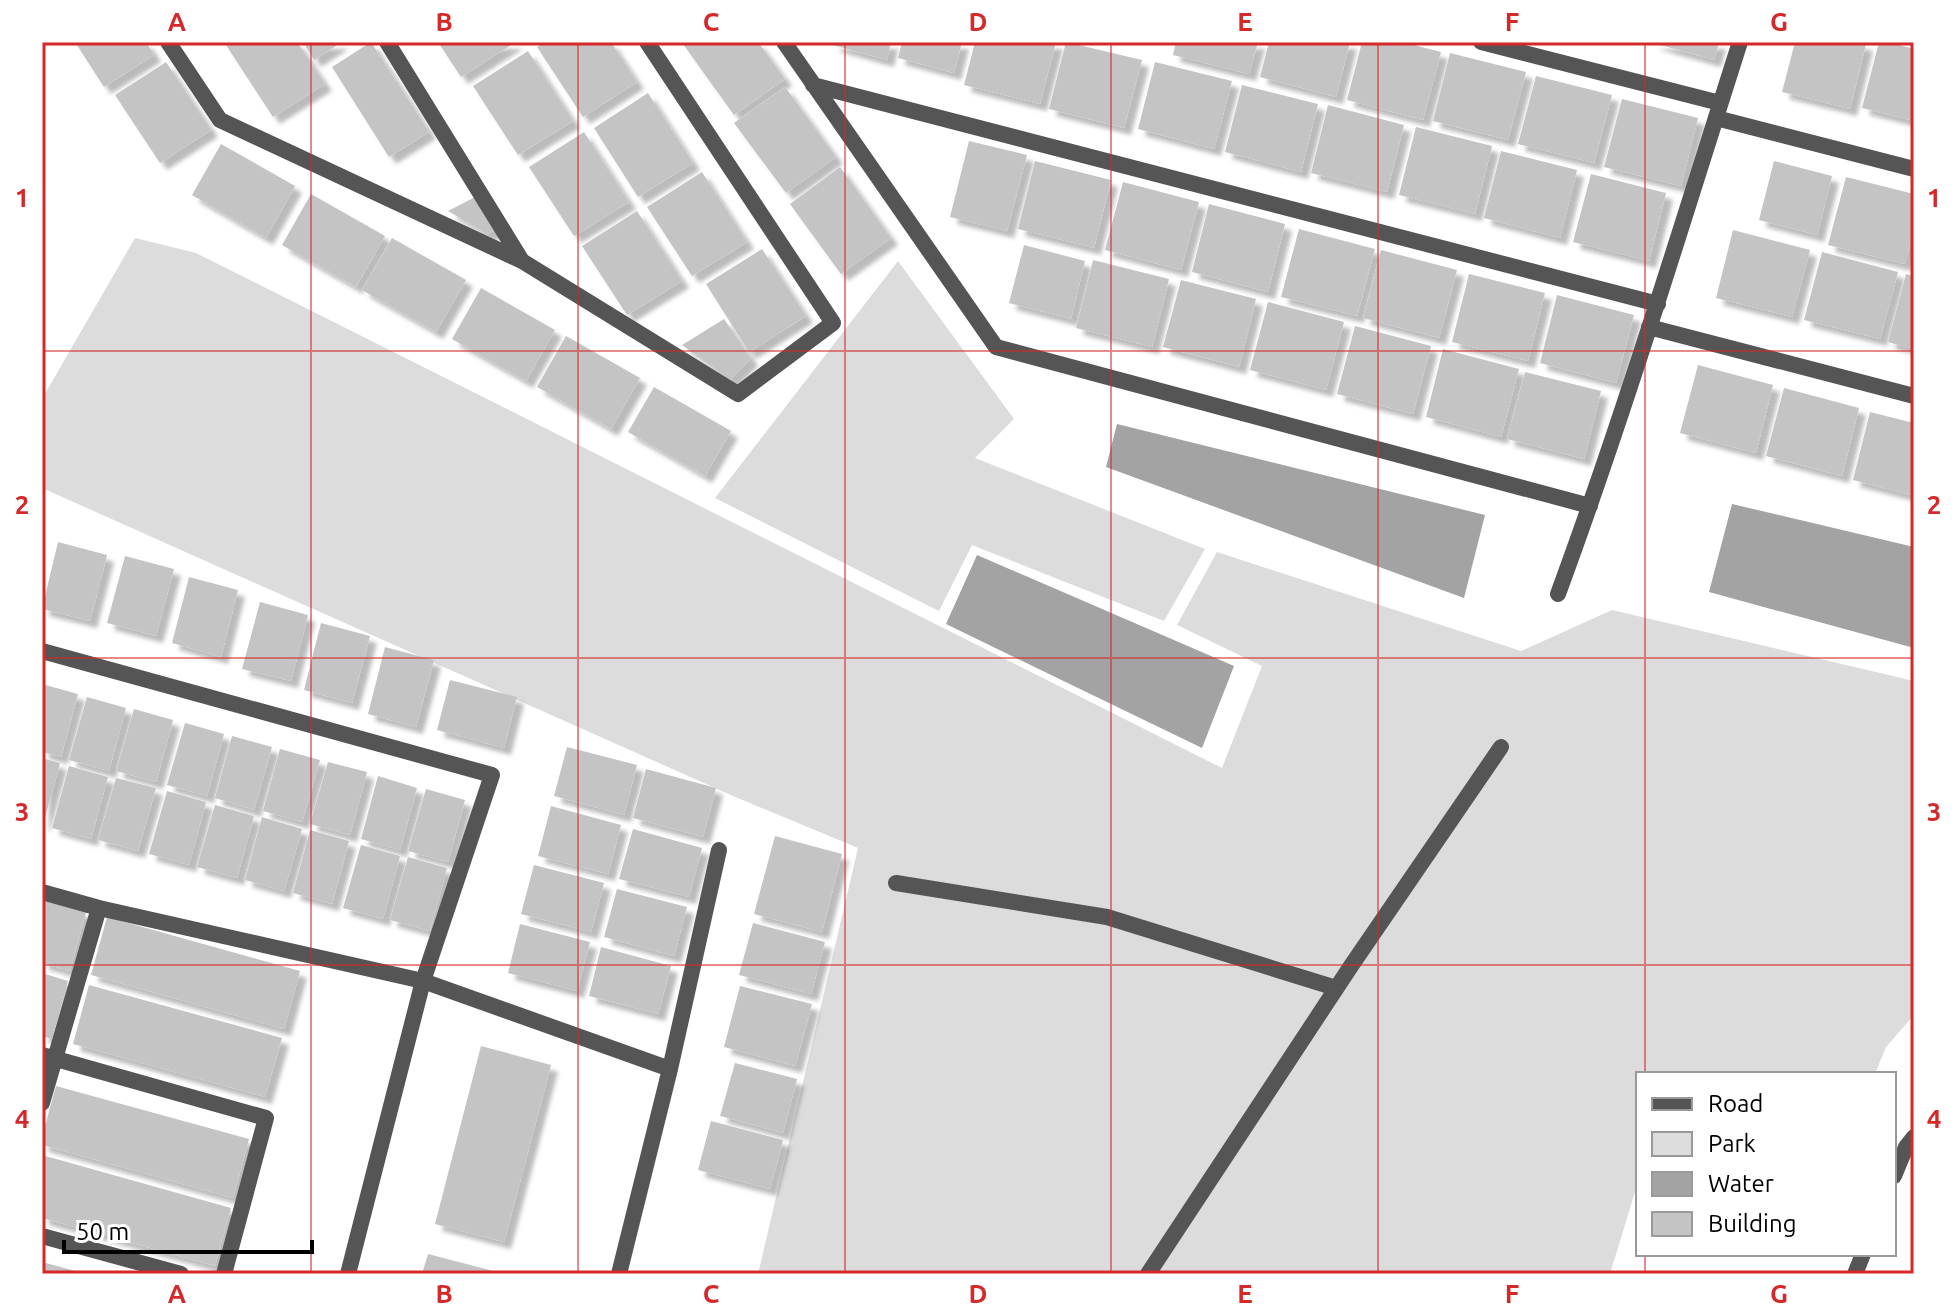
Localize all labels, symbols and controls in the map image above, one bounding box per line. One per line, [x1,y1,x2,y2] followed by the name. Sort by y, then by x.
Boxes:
[168,7,187,36] text: A
[435,7,453,36] text: B
[703,7,720,36] text: C
[969,7,987,36] text: D
[1237,7,1253,36] text: E
[1505,7,1519,36] text: F
[1770,7,1788,36] text: G
[15,183,29,212] text: 1
[1927,183,1941,212] text: 1
[15,490,29,519] text: 2
[1927,490,1941,519] text: 2
[15,797,29,826] text: 3
[1927,797,1941,826] text: 3
[1636,1072,1896,1256] legend
[1708,1090,1763,1117] text: Road
[15,1104,29,1133] text: 4
[1927,1104,1941,1133] text: 4
[1708,1130,1756,1157] text: Park
[1708,1170,1774,1197] text: Water
[64,1204,312,1254] scale bar
[1708,1210,1796,1237] text: Building
[76,1218,129,1245] text: 50 m
[168,1279,187,1308] text: A
[435,1279,453,1308] text: B
[703,1279,720,1308] text: C
[969,1279,987,1308] text: D
[1237,1279,1253,1308] text: E
[1505,1279,1519,1308] text: F
[1770,1279,1788,1308] text: G

